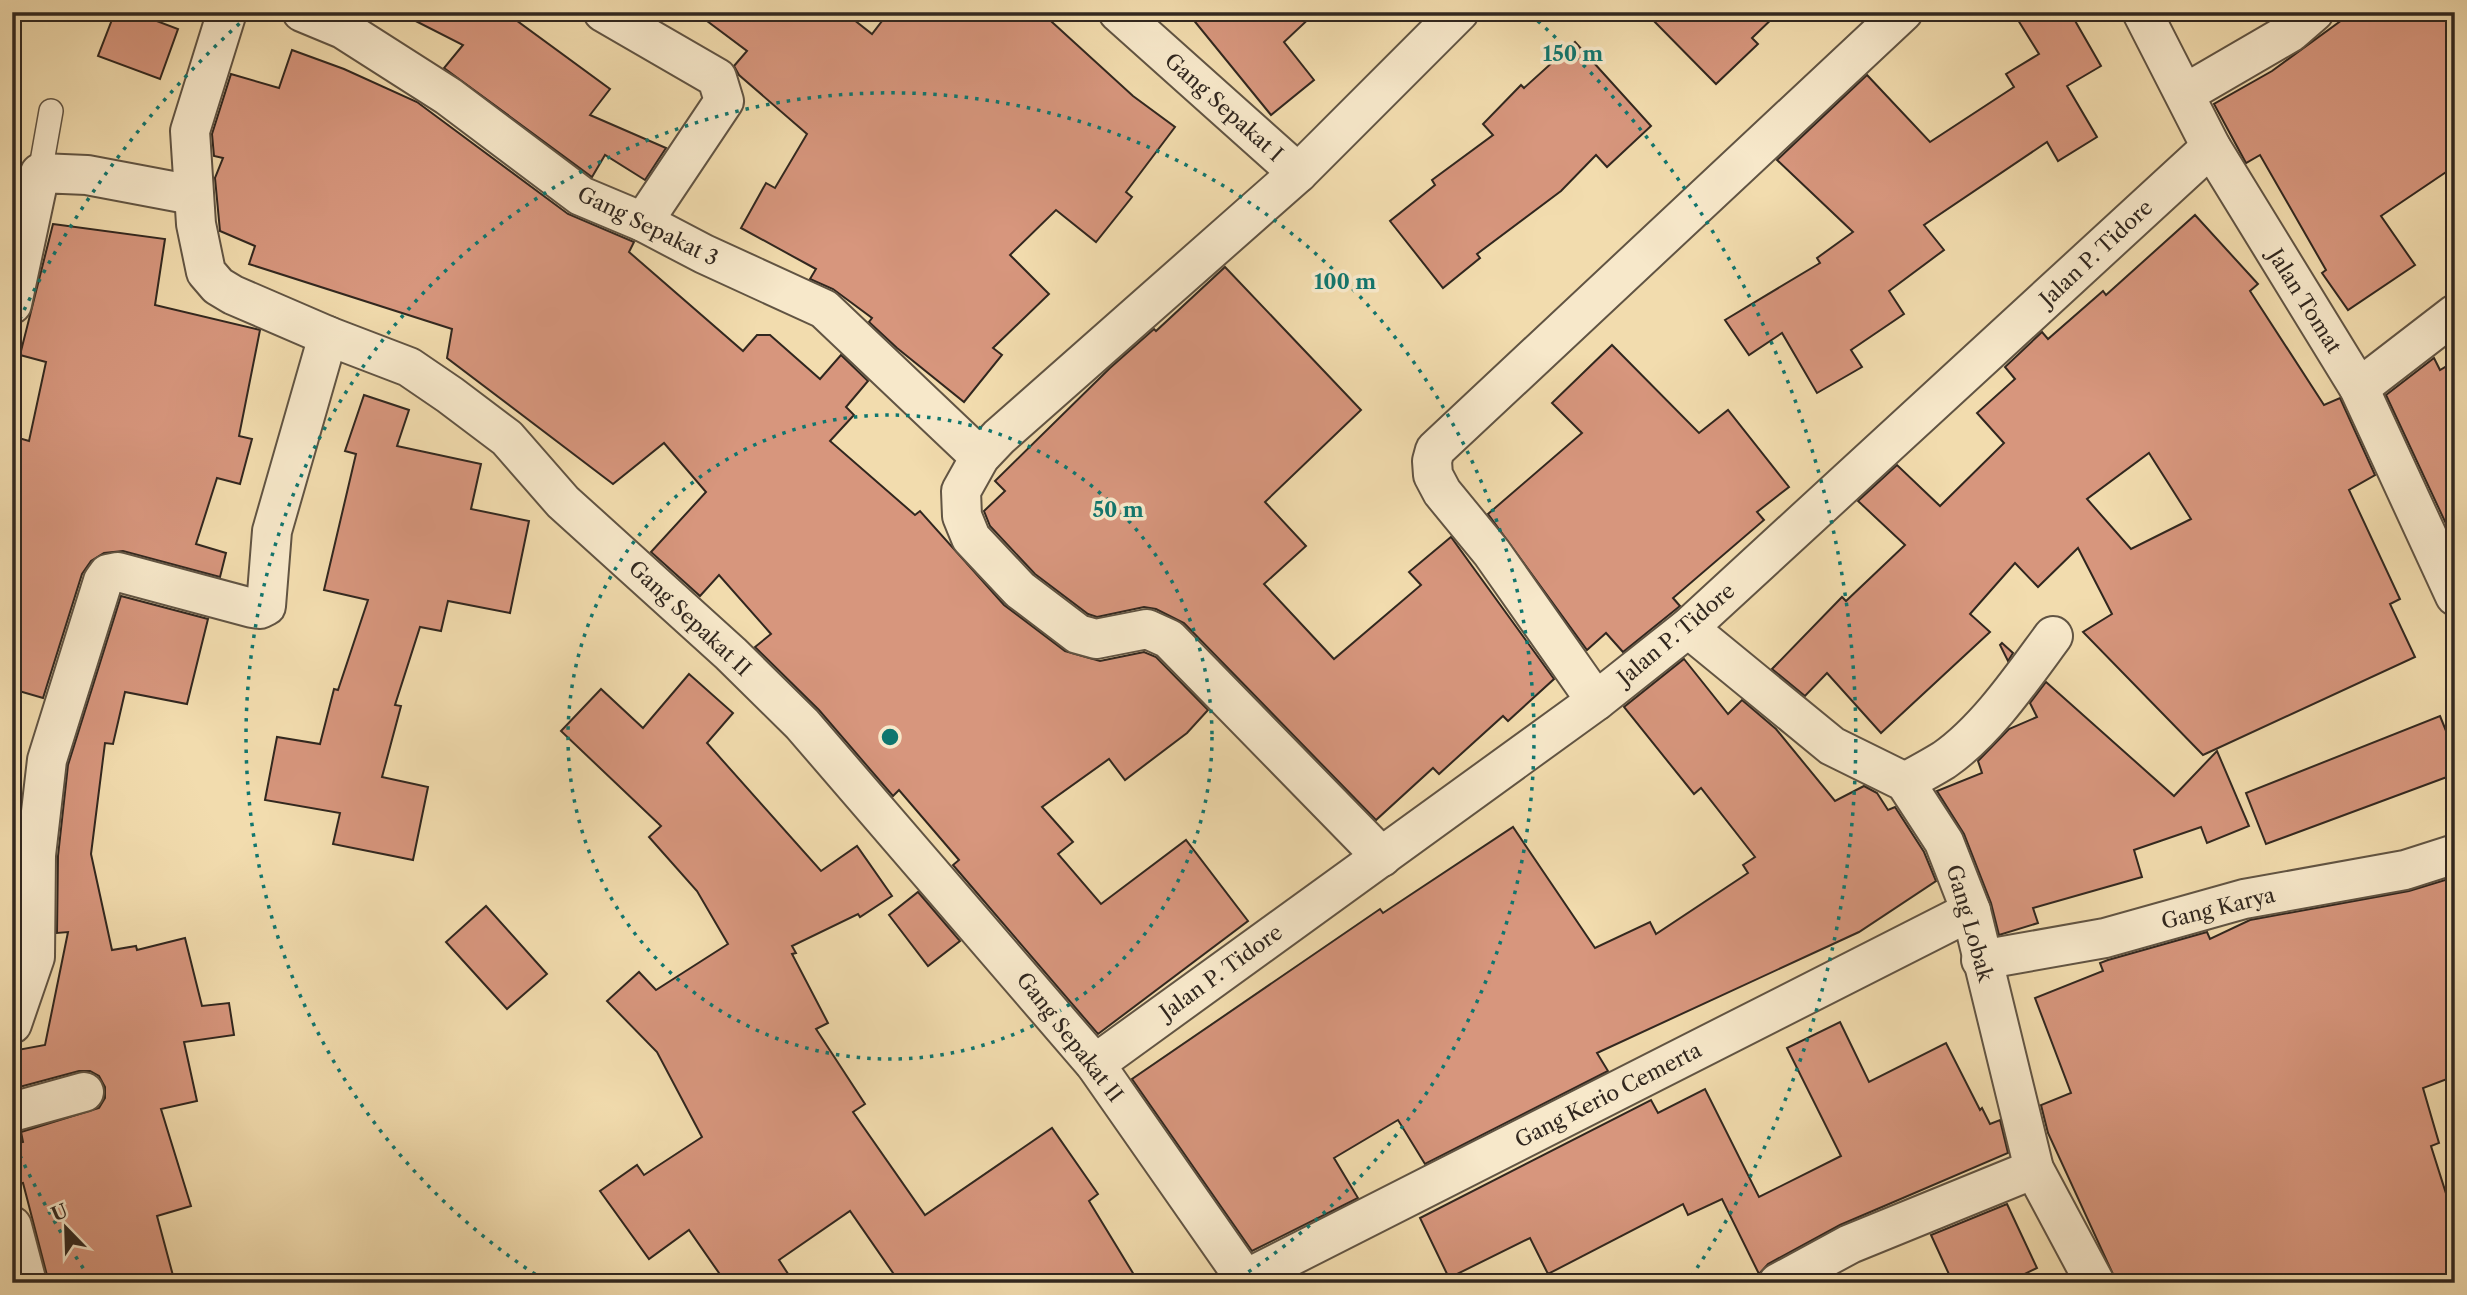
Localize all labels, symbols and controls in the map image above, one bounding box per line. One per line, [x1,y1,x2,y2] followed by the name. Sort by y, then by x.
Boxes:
[1543,41,1603,66] text: 150 m
[1160,48,1288,166] street label: Gang Sepakat I
[574,181,722,271] street label: Gang Sepakat 3
[2032,194,2157,314] street label: Jalan P. Tidore
[2261,242,2347,358] street label: Jalan Tomat
[1314,269,1376,294] text: 100 m
[1092,497,1144,522] text: 50 m
[624,555,756,681] street label: Gang Sepakat II
[1610,578,1739,692] street label: Jalan P. Tidore
[878,725,902,749] centre of rings
[1941,862,1999,985] street label: Gang Lobak
[2159,882,2278,934] street label: Gang Karya
[1153,919,1287,1026] street label: Jalan P. Tidore
[1012,967,1128,1107] street label: Gang Sepakat II
[1511,1037,1706,1153] street label: Gang Kerio Cemerta
[32,1194,102,1264] north arrow
[48,1199,72,1226] text: U

